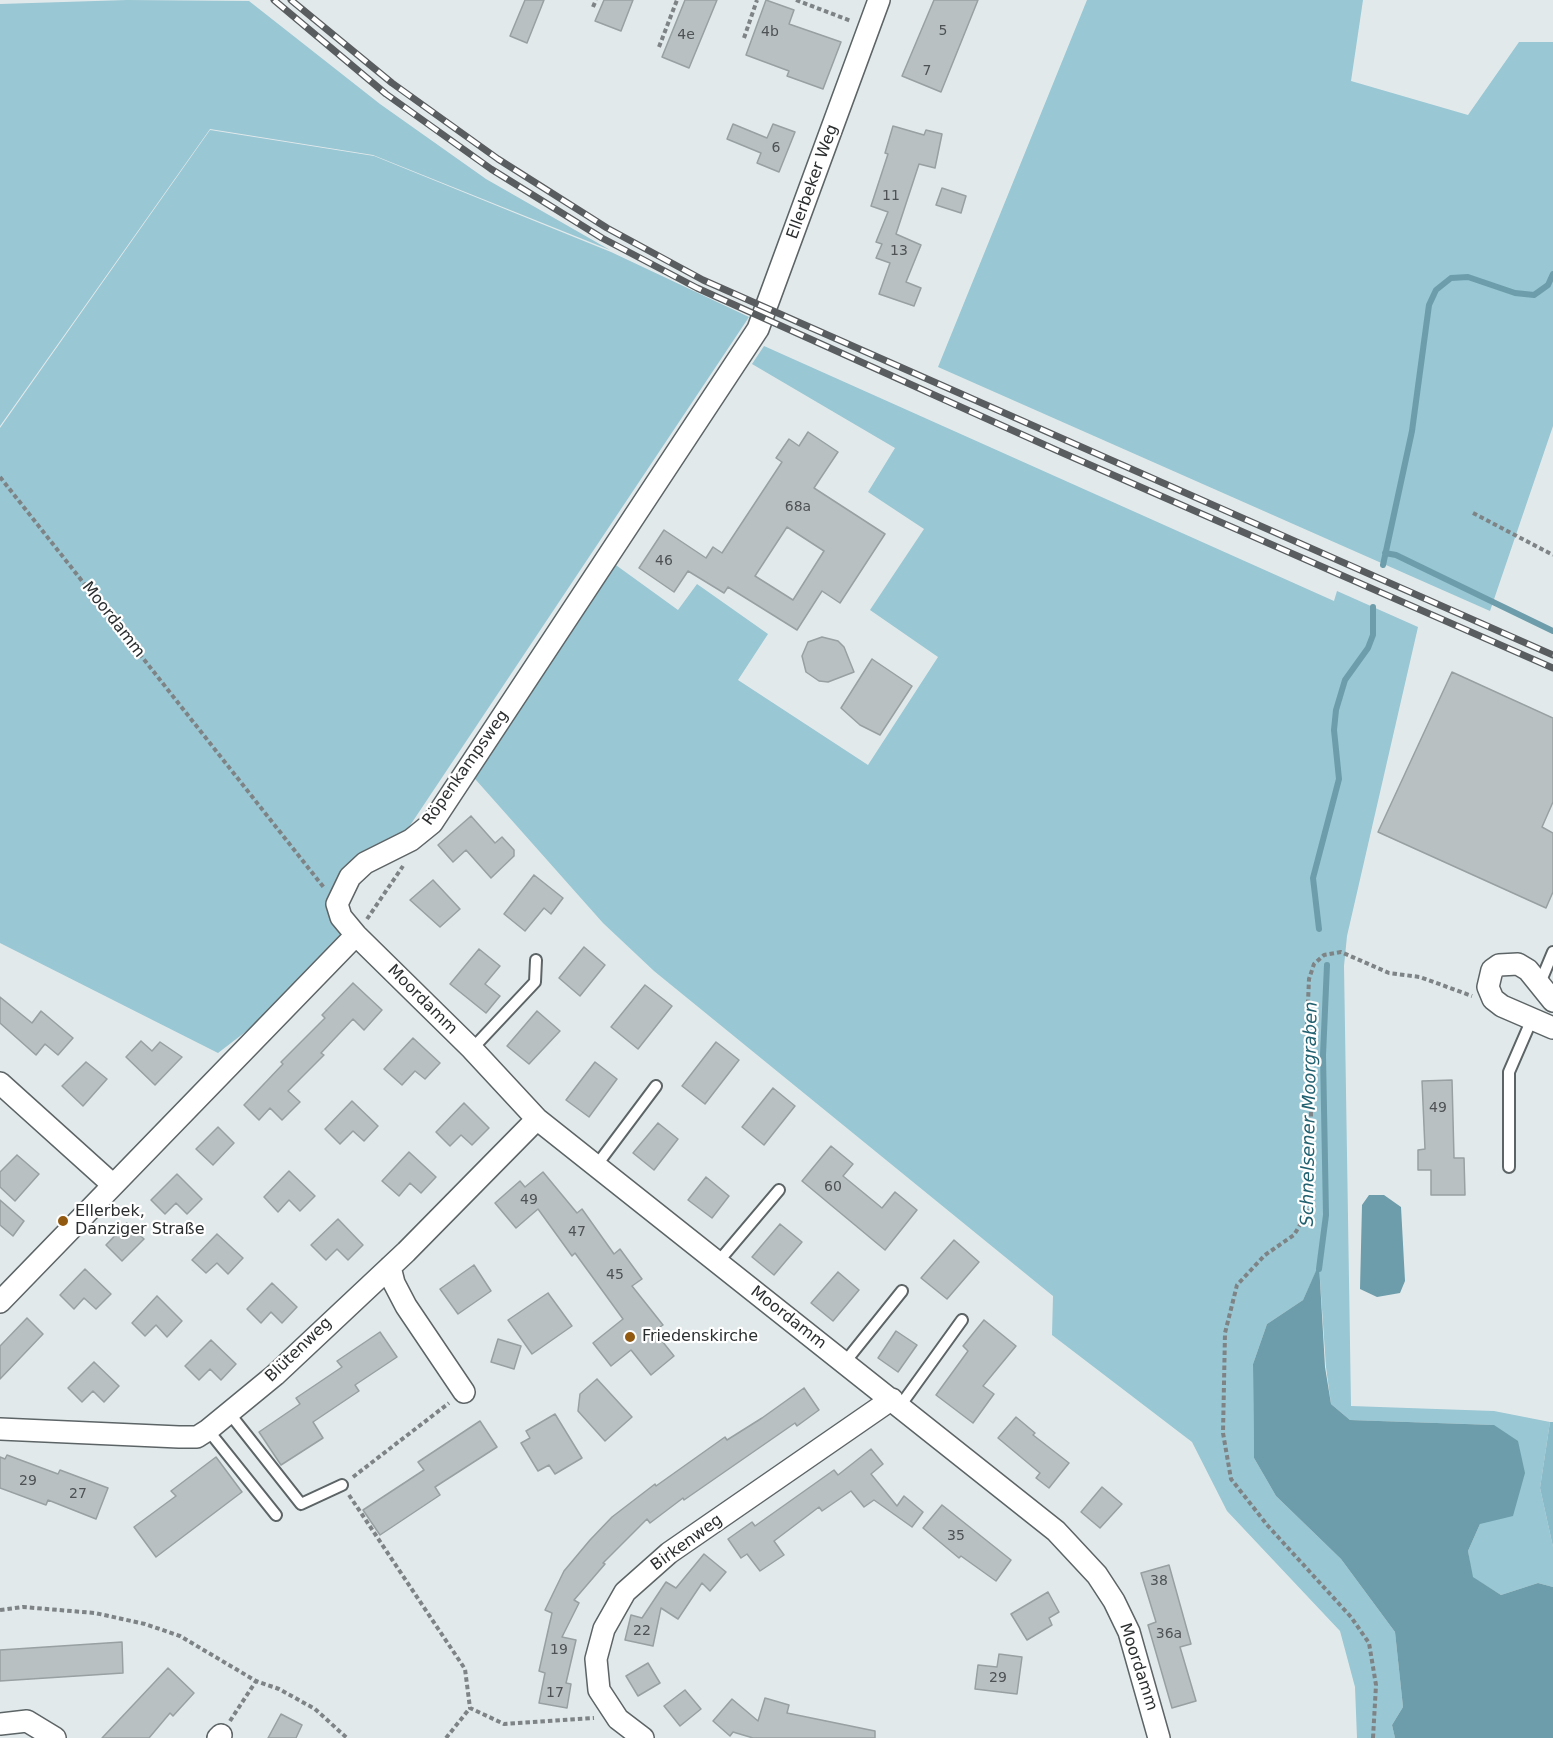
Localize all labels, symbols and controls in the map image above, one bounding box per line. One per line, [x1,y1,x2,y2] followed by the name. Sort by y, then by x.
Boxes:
[939,23,947,39] house number: 5
[761,24,779,40] house number: 4b
[677,27,695,43] house number: 4e
[923,63,931,79] house number: 7
[783,122,843,242] street label: Ellerbeker Weg
[772,140,780,156] house number: 6
[882,188,900,204] house number: 11
[890,243,908,259] house number: 13
[785,499,811,515] house number: 68a
[655,553,673,569] house number: 46
[77,578,149,662] street label: Moordamm
[419,707,513,829] street label: Röpenkampsweg
[383,961,461,1039] street label: Moordamm
[1297,1001,1323,1227] water label: Schnelsener Moorgraben
[1429,1100,1447,1116] house number: 49
[824,1179,842,1195] house number: 60
[520,1192,538,1208] house number: 49
[75,1202,205,1240] place label: Ellerbek, Danziger Straße
[56,1214,70,1228] marker: Ellerbek, Danziger Straße
[568,1224,586,1240] house number: 47
[606,1267,624,1283] house number: 45
[746,1282,830,1354] street label: Moordamm
[262,1314,336,1386] street label: Blütenweg
[642,1327,758,1347] place label: Friedenskirche
[623,1330,637,1344] marker: Friedenskirche
[19,1473,37,1489] house number: 29
[69,1486,87,1502] house number: 27
[647,1511,727,1575] street label: Birkenweg
[947,1528,965,1544] house number: 35
[1150,1573,1168,1589] house number: 38
[1115,1621,1161,1713] street label: Moordamm
[633,1623,651,1639] house number: 22
[1156,1626,1182,1642] house number: 36a
[550,1642,568,1658] house number: 19
[989,1670,1007,1686] house number: 29
[546,1685,564,1701] house number: 17

